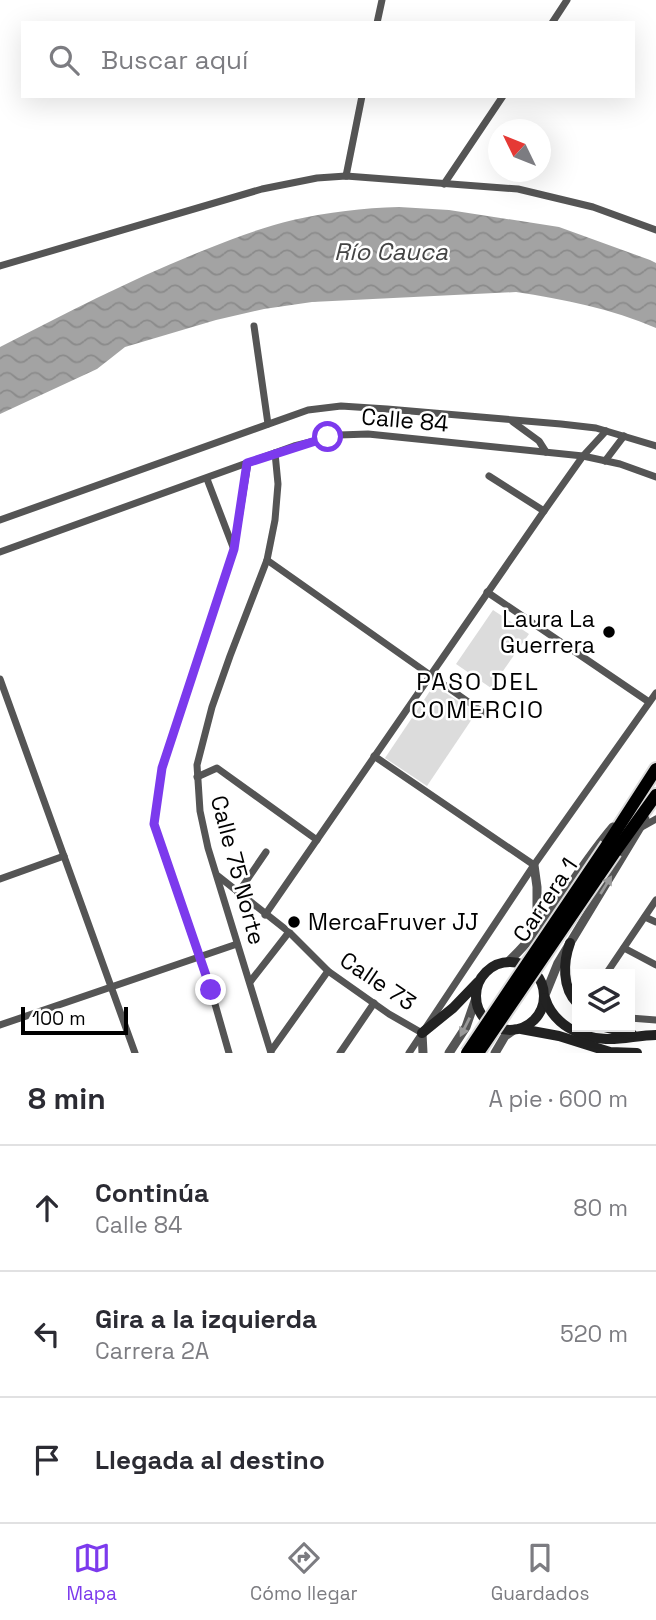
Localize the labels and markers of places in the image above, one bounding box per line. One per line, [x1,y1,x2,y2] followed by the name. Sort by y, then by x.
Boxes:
[500,604,595,660] place label: Laura La Guerrera
[601,624,617,640] marker: Laura La Guerrera
[308,907,479,937] place label: MercaFruver JJ
[286,914,302,930] marker: MercaFruver JJ

